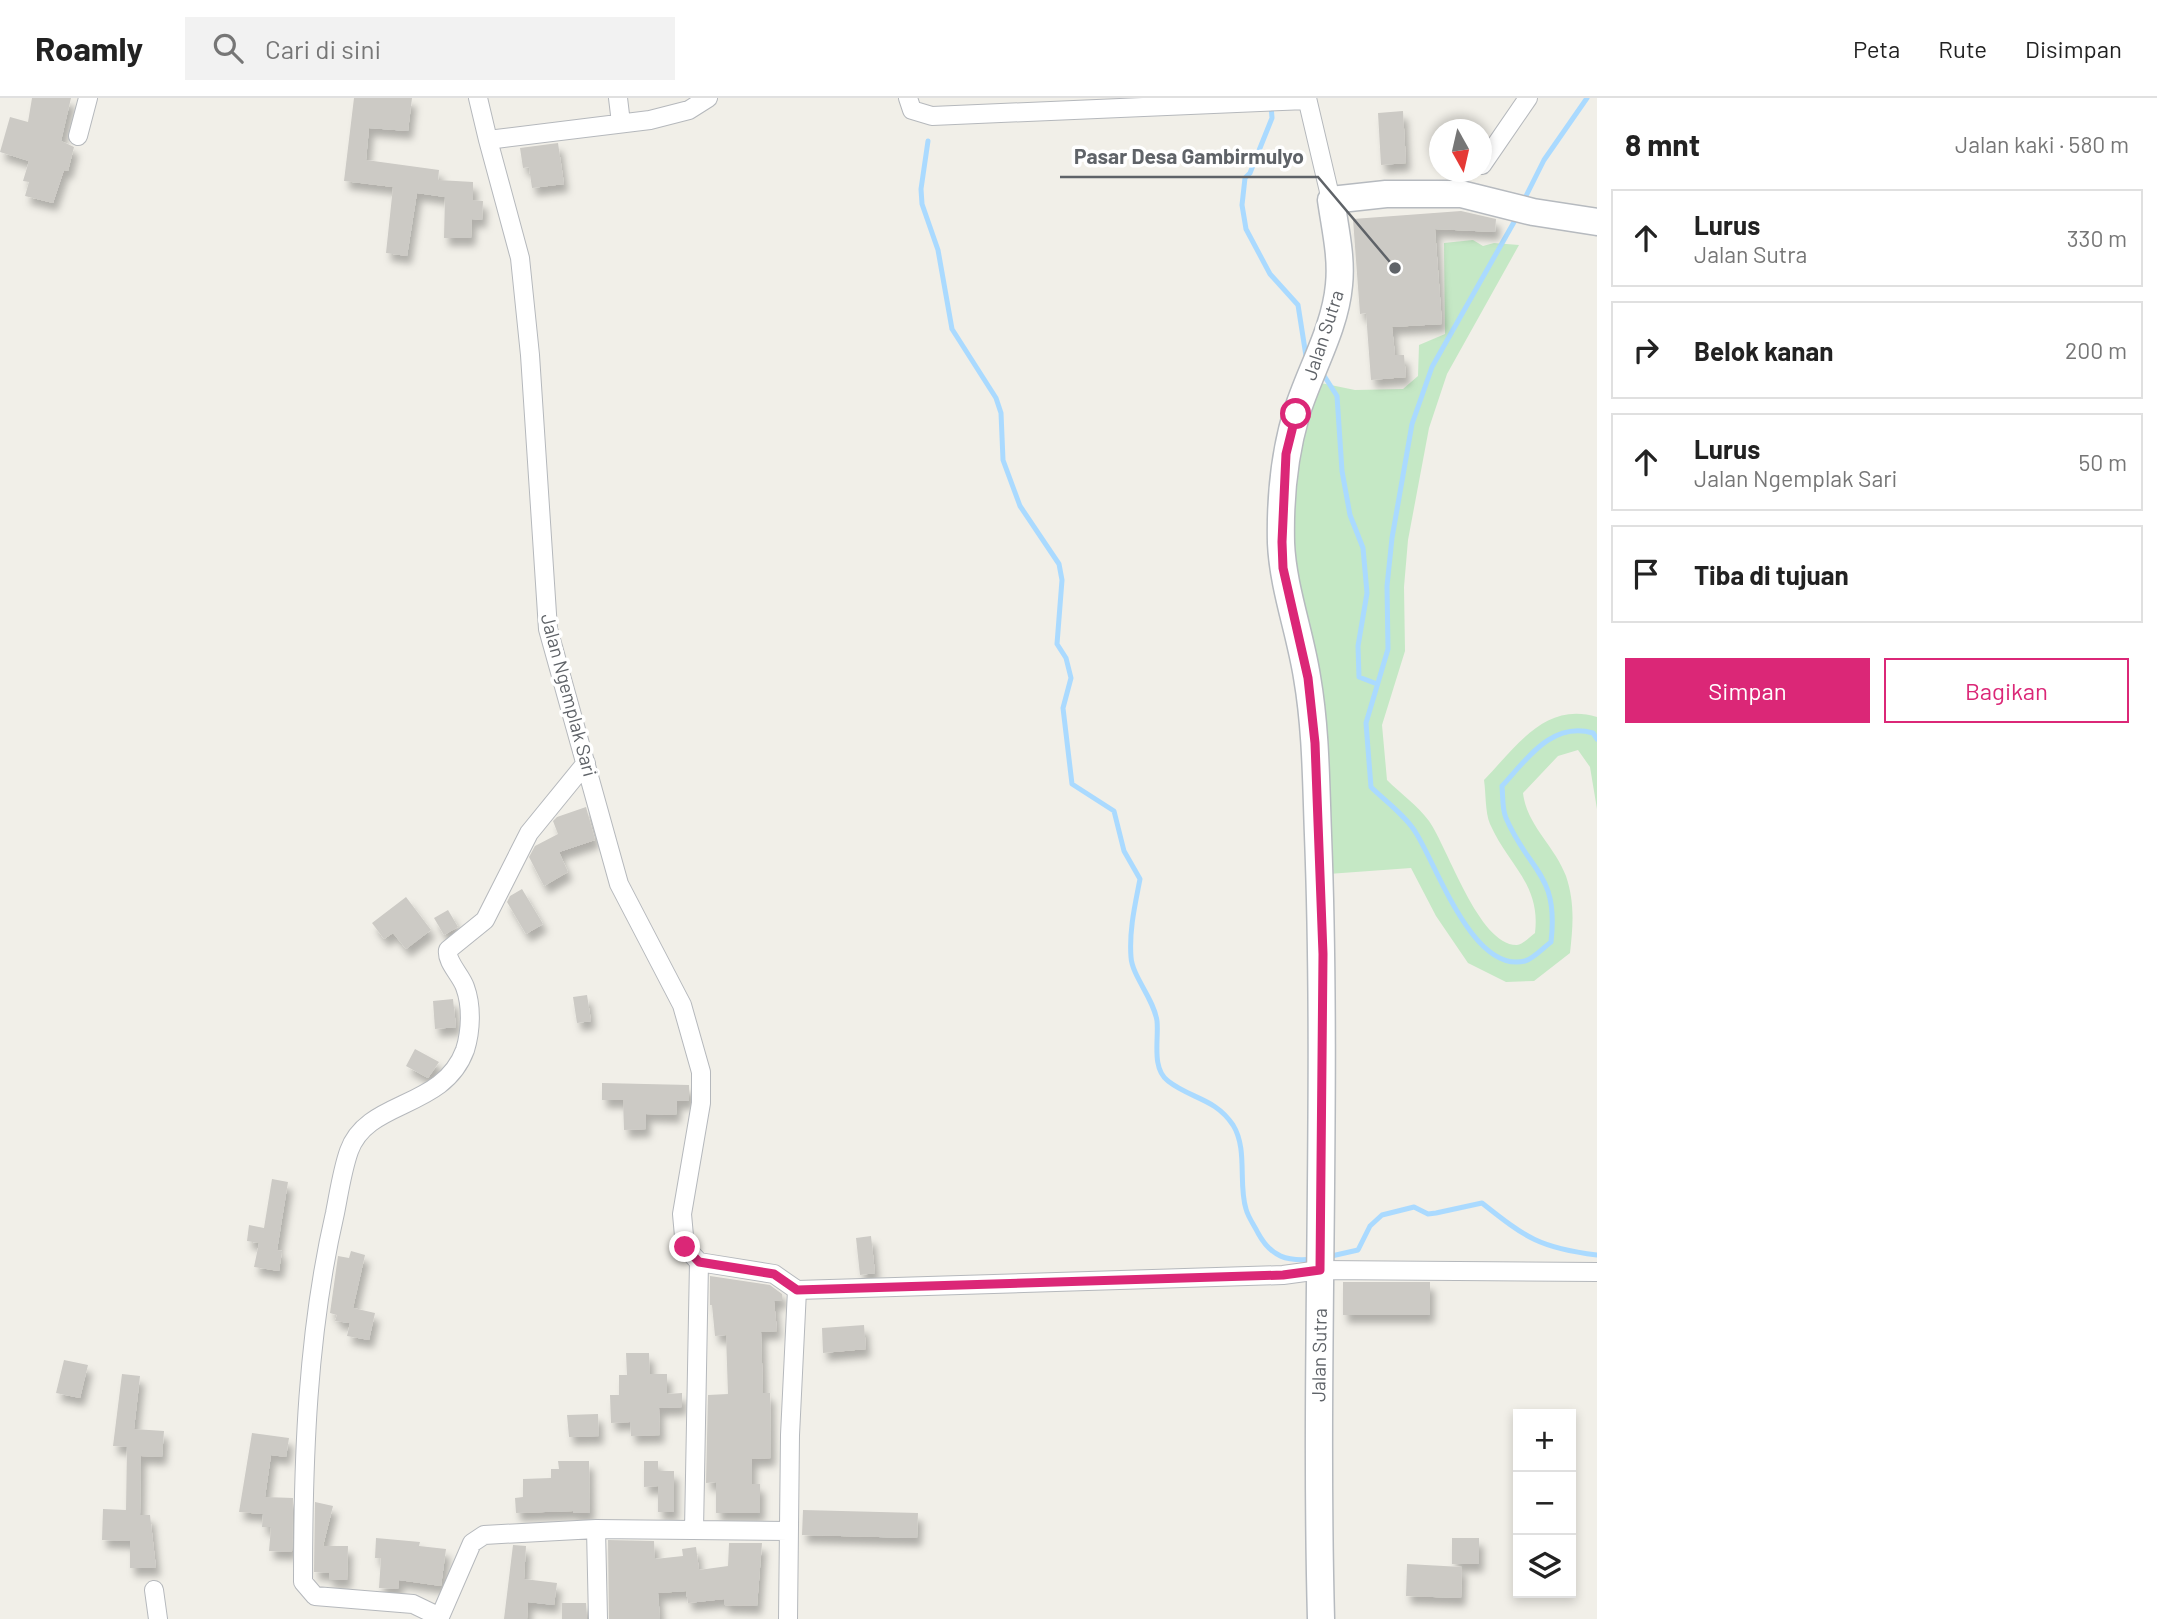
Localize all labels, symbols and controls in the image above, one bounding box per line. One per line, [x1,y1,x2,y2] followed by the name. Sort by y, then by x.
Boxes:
[185,17,675,80] search box
[35,28,143,68] text: Roamly
[209,29,247,67] icon: search
[265,33,381,64] text: Cari di sini
[1853,34,1900,63] text: Peta
[1938,34,1987,63] text: Rute
[2025,34,2122,63] text: Disimpan
[1429,119,1492,182] north arrow
[1625,126,1700,162] text: 8 mnt
[1955,130,2129,158] text: Jalan kaki · 580 m
[1060,135,1318,177] callout: Pasar Desa Gambirmulyo
[1074,143,1304,168] text: Pasar Desa Gambirmulyo
[1694,209,1760,240] text: Lurus
[1627,219,1665,257] icon: ahead
[2067,224,2127,252] text: 330 m
[1694,240,1807,268] text: Jalan Sutra
[1297,287,1348,383] street label: Jalan Sutra
[1627,331,1665,369] icon: right
[1694,335,1833,366] text: Belok kanan
[2065,336,2127,364] text: 200 m
[1280,398,1311,429] route start
[1694,433,1760,464] text: Lurus
[1627,443,1665,481] icon: ahead
[2079,448,2127,476] text: 50 m
[1694,464,1897,492] text: Jalan Ngemplak Sari
[1627,555,1665,593] icon: arrive
[1694,559,1849,590] text: Tiba di tujuan
[537,611,602,779] street label: Jalan Ngemplak Sari
[1625,658,1870,723] button: Simpan
[1884,658,2129,723] button: Bagikan
[669,1231,700,1262] route end
[1306,1308,1331,1402] street label: Jalan Sutra
[1513,1409,1576,1598] map controls
[1513,1409,1576,1472] button: +
[1513,1472,1576,1535] button: −
[1513,1535,1576,1598] button: layers

